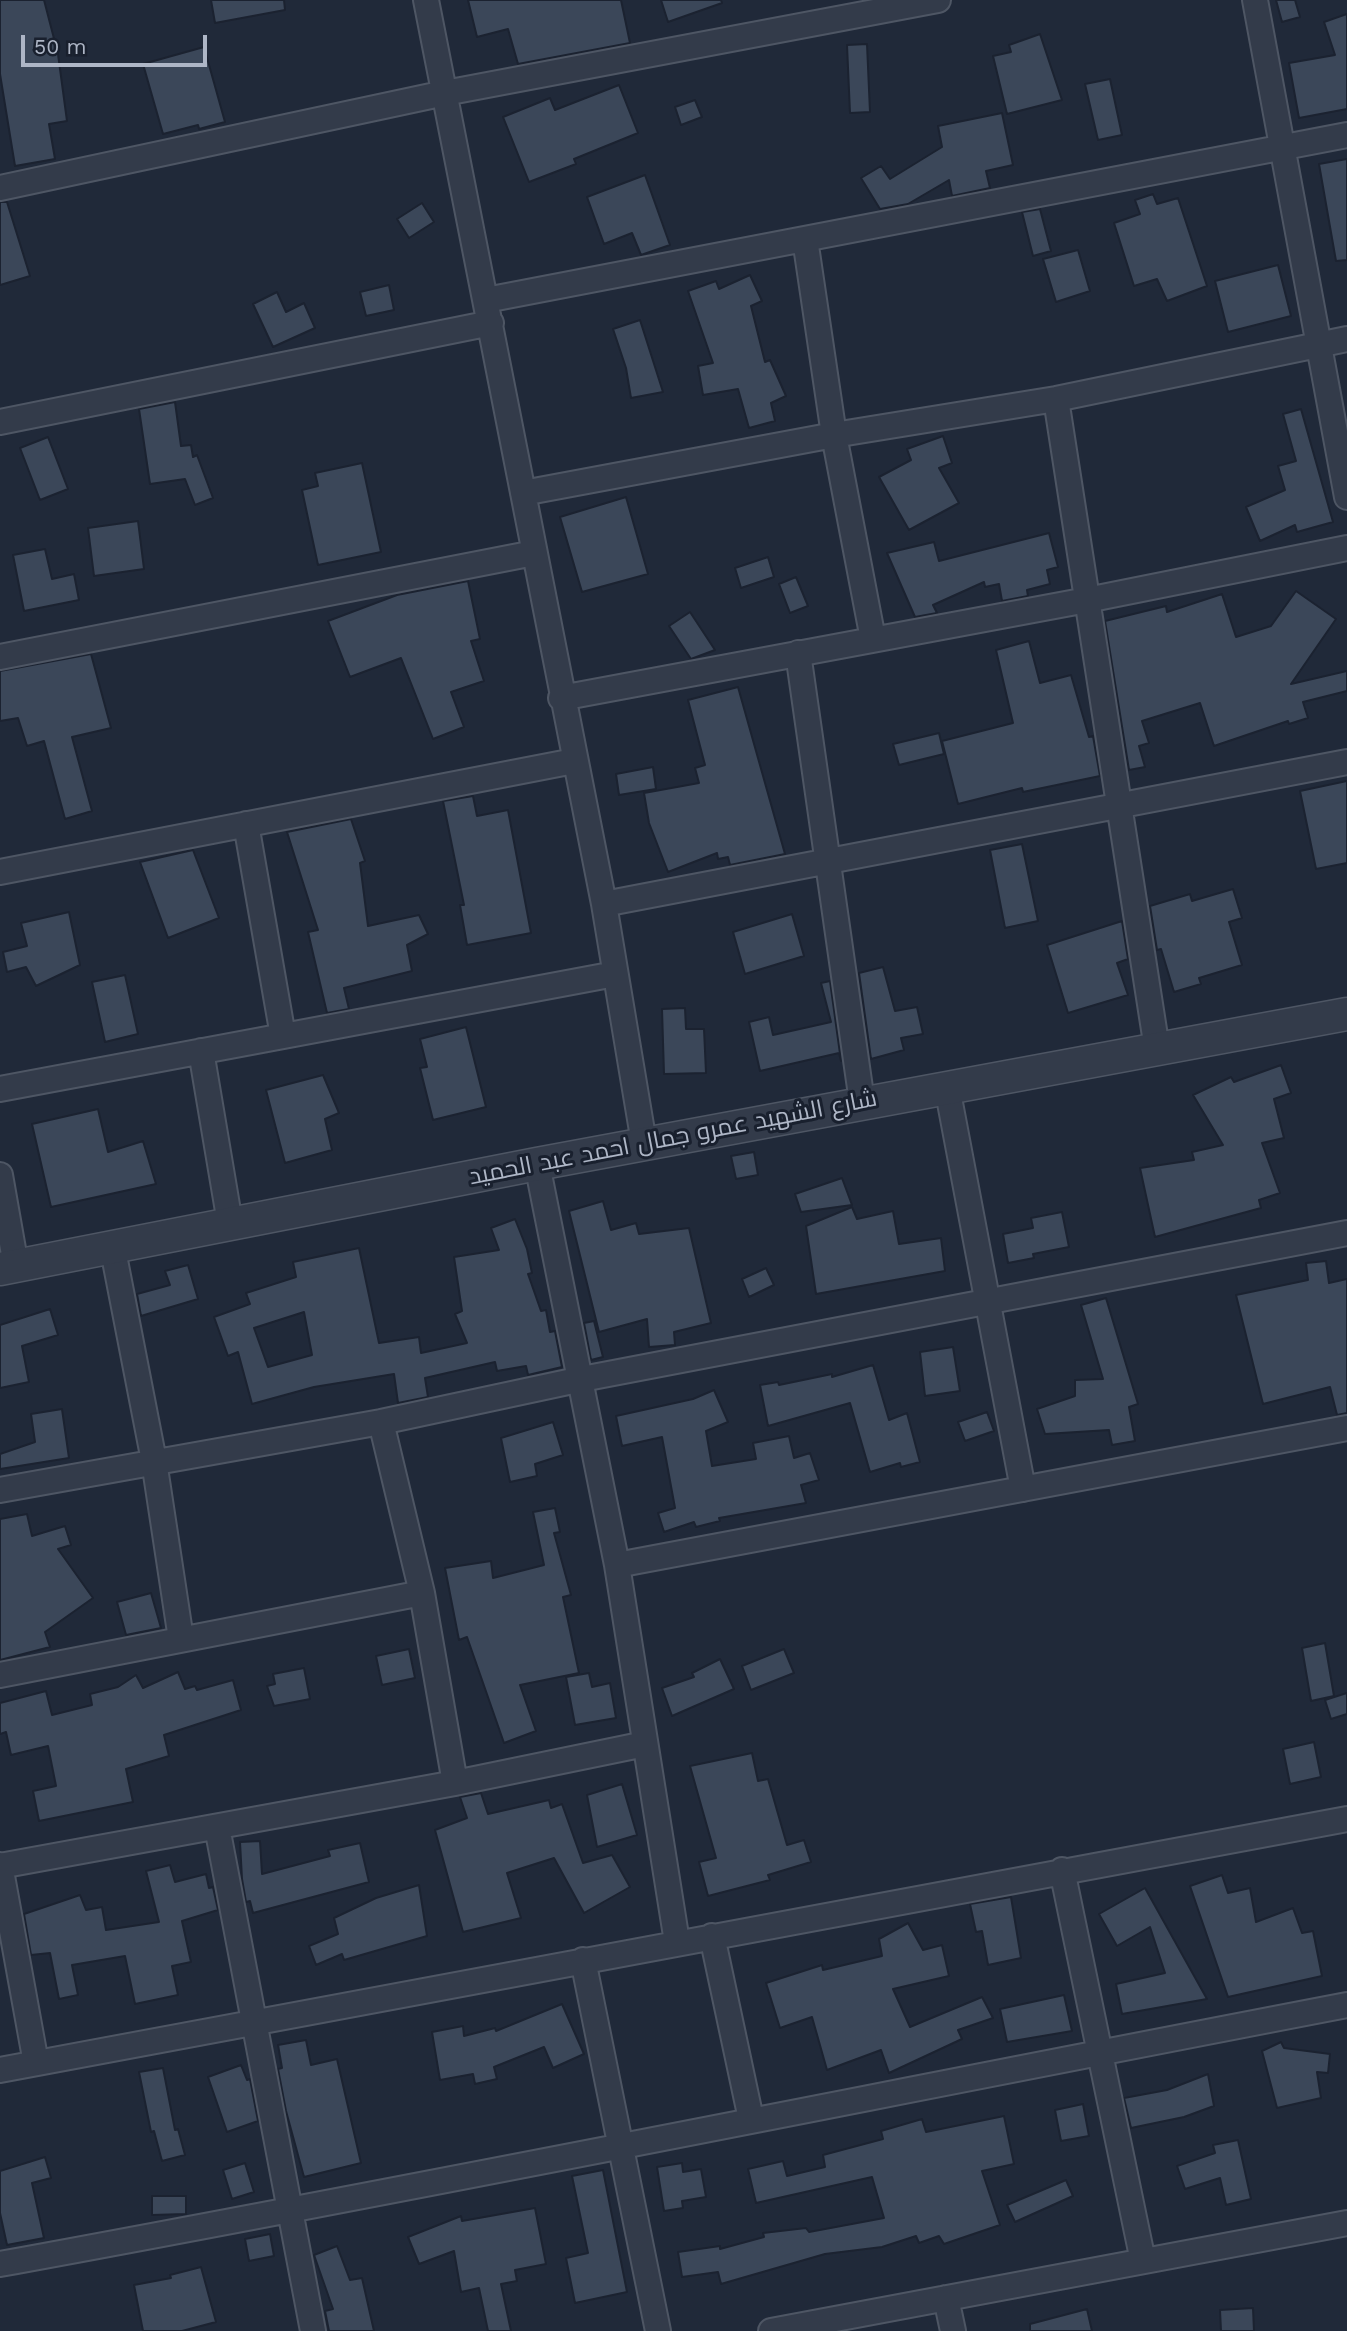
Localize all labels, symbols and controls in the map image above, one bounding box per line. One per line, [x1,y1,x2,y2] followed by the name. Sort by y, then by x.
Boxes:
[24,21,210,65] scale bar
[34,34,86,59] text: 50 m
[467,1084,879,1192] street label: شارع الشهيد عمرو جمال احمد عبد الحميد

